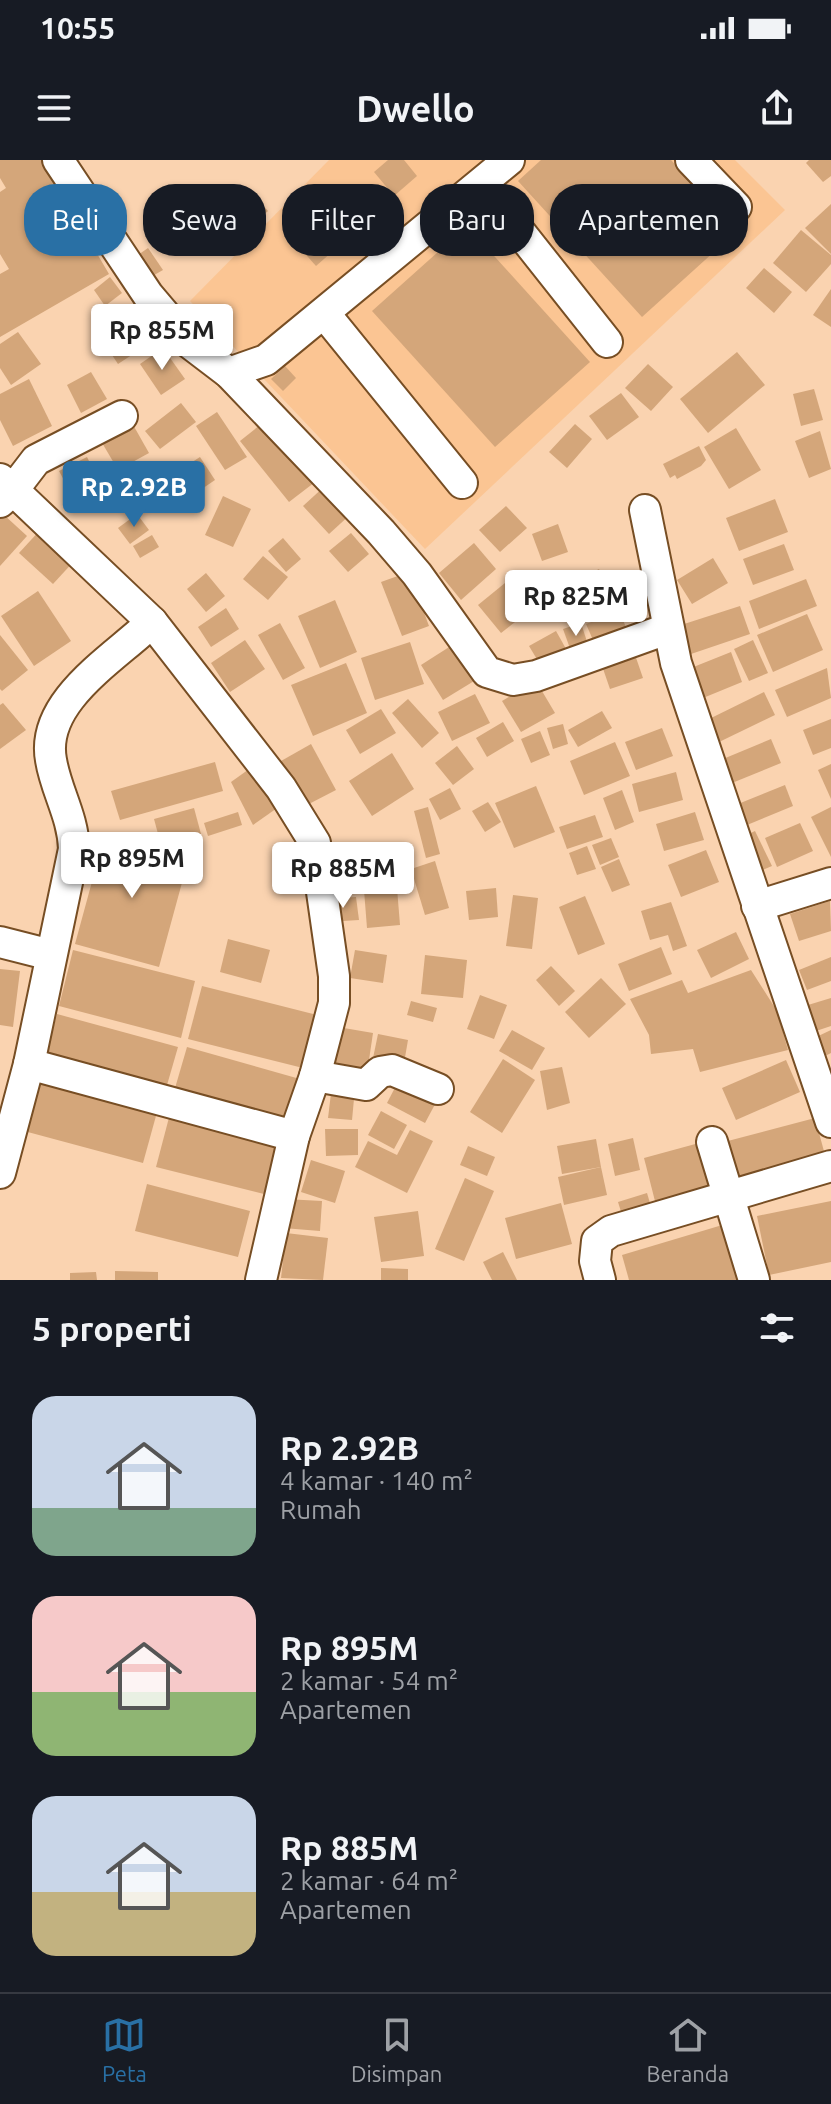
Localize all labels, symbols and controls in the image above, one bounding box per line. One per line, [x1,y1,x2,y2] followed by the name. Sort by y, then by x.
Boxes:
[40,11,115,45] text: 10:55
[32,86,76,130] icon: menu
[755,86,799,130] icon: share
[356,88,475,129] text: Dwello
[24,184,127,256] chip: Beli
[143,184,266,256] chip: Sewa
[282,184,404,256] chip: Filter
[420,184,534,256] chip: Baru
[550,184,748,256] chip: Apartemen
[88,304,236,372] pin: Rp 855M
[109,315,215,344] text: Rp 855M
[51,461,217,529] pin: Rp 2.92B
[81,472,187,501] text: Rp 2.92B
[502,570,650,638] pin: Rp 825M
[523,581,629,610] text: Rp 825M
[58,832,206,900] pin: Rp 895M
[269,842,417,910] pin: Rp 885M
[79,843,185,872] text: Rp 895M
[290,853,396,882] text: Rp 885M
[755,1306,799,1350] icon: filters
[32,1309,192,1347] text: 5 properti
[96,1428,192,1524] icon: home
[280,1428,419,1466] text: Rp 2.92B
[280,1466,473,1495] text: 4 kamar · 140 m²
[280,1495,362,1524] text: Rumah
[96,1628,192,1724] icon: home
[280,1628,419,1666] text: Rp 895M
[280,1666,458,1695] text: 2 kamar · 54 m²
[280,1695,411,1724] text: Apartemen
[96,1828,192,1924] icon: home
[280,1828,419,1866] text: Rp 885M
[280,1866,458,1895] text: 2 kamar · 64 m²
[280,1895,411,1924] text: Apartemen
[102,2013,147,2086] tab: Peta
[351,2013,442,2086] tab: Disimpan
[646,2013,729,2086] tab: Beranda

